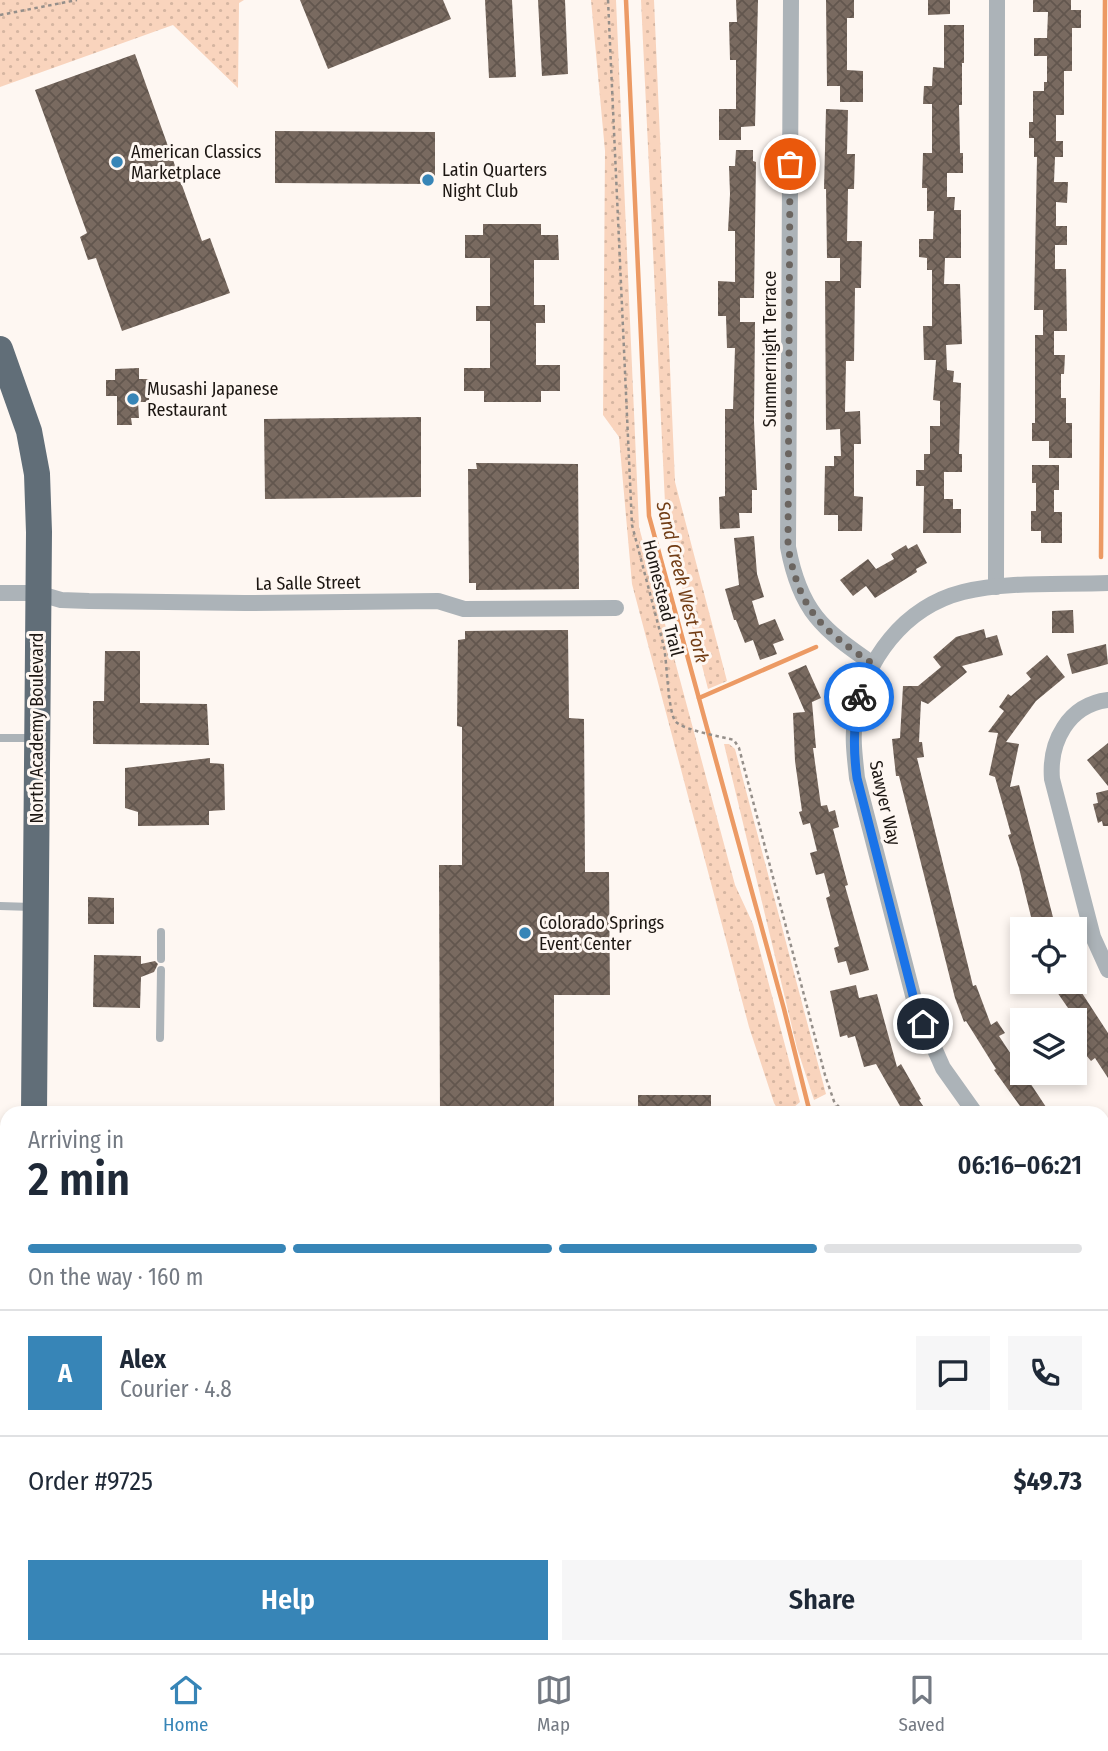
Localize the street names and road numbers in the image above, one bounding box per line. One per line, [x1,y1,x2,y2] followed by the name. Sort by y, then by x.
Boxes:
[759,271,781,427] street label: Summernight Terrace
[638,537,688,659] street label: Homestead Trail
[255,571,361,595] street label: La Salle Street
[26,633,48,823] street label: North Academy Boulevard
[865,758,905,848] street label: Sawyer Way

